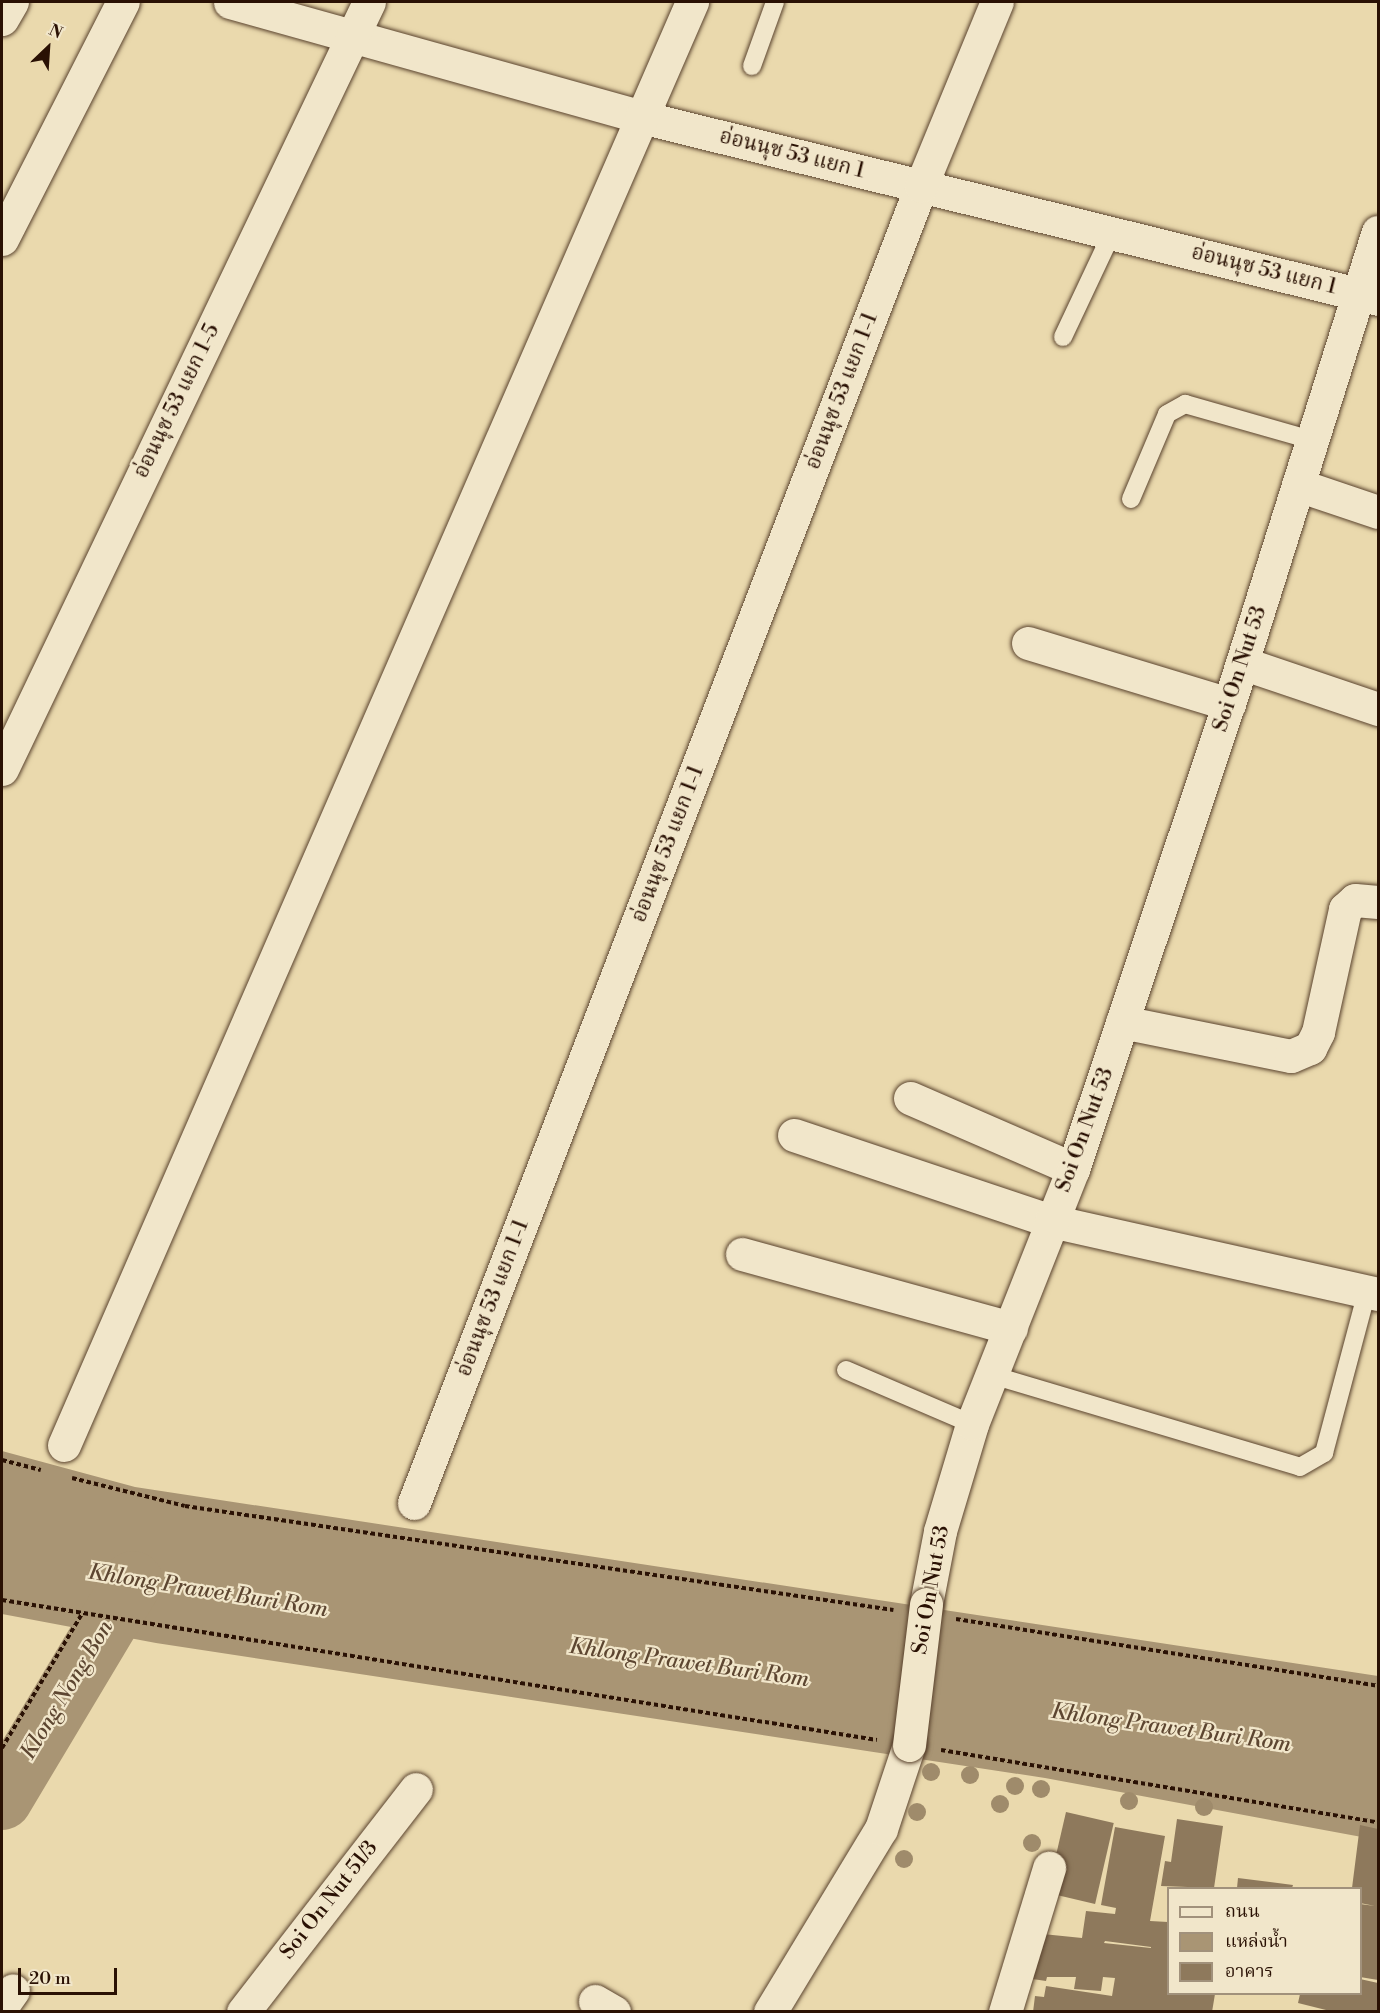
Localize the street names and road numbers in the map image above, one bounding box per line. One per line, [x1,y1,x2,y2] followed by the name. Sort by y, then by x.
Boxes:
[717,124,867,184] street label: อ่อนนุช 53 แยก 1
[1189,240,1339,300] street label: อ่อนนุช 53 แยก 1
[801,309,883,473] street label: อ่อนนุช 53 แยก 1-1
[129,320,225,482] street label: อ่อนนุช 53 แยก 1-5
[1208,603,1272,735] street label: Soi On Nut 53
[627,762,709,926] street label: อ่อนนุช 53 แยก 1-1
[1051,1064,1119,1196] street label: Soi On Nut 53
[452,1216,534,1380] street label: อ่อนนุช 53 แยก 1-1
[907,1523,955,1657] street label: Soi On Nut 53
[275,1836,383,1964] street label: Soi On Nut 51/3

